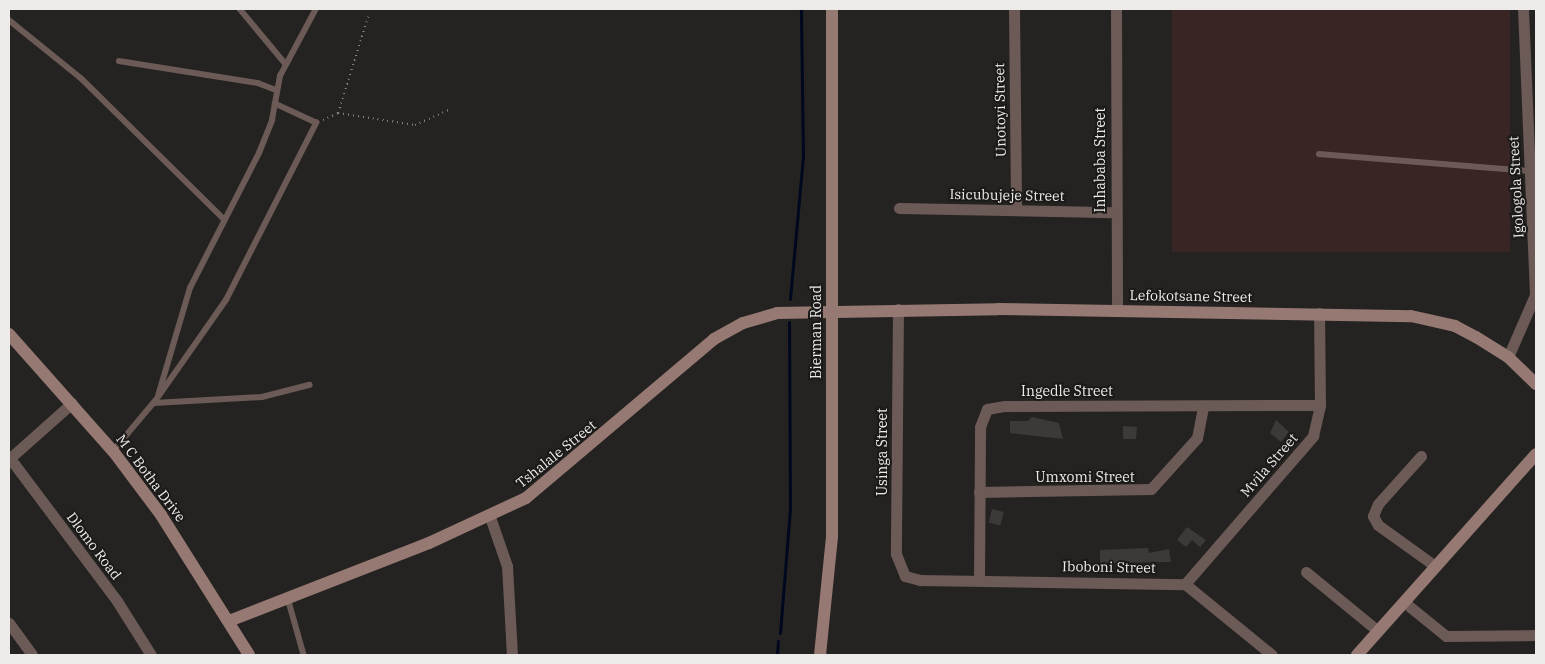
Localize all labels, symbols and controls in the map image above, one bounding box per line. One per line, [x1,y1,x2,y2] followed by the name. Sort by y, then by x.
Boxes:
[991,63,1009,157] street label: Unotoyi Street
[1092,108,1108,212] street label: Inhababa Street
[1505,136,1527,238] street label: Igologola Street
[949,186,1065,204] street label: Isicubujeje Street
[808,285,824,379] street label: Bierman Road
[1130,287,1252,305] street label: Lefokotsane Street
[1021,383,1113,399] street label: Ingedle Street
[874,408,890,496] street label: Usinga Street
[513,417,599,491] street label: Tshalale Street
[1237,430,1301,500] street label: Mvila Street
[113,431,189,525] street label: M C Botha Drive
[1035,469,1135,485] street label: Umxomi Street
[63,509,125,583] street label: Dlomo Road
[1062,558,1156,576] street label: Iboboni Street

